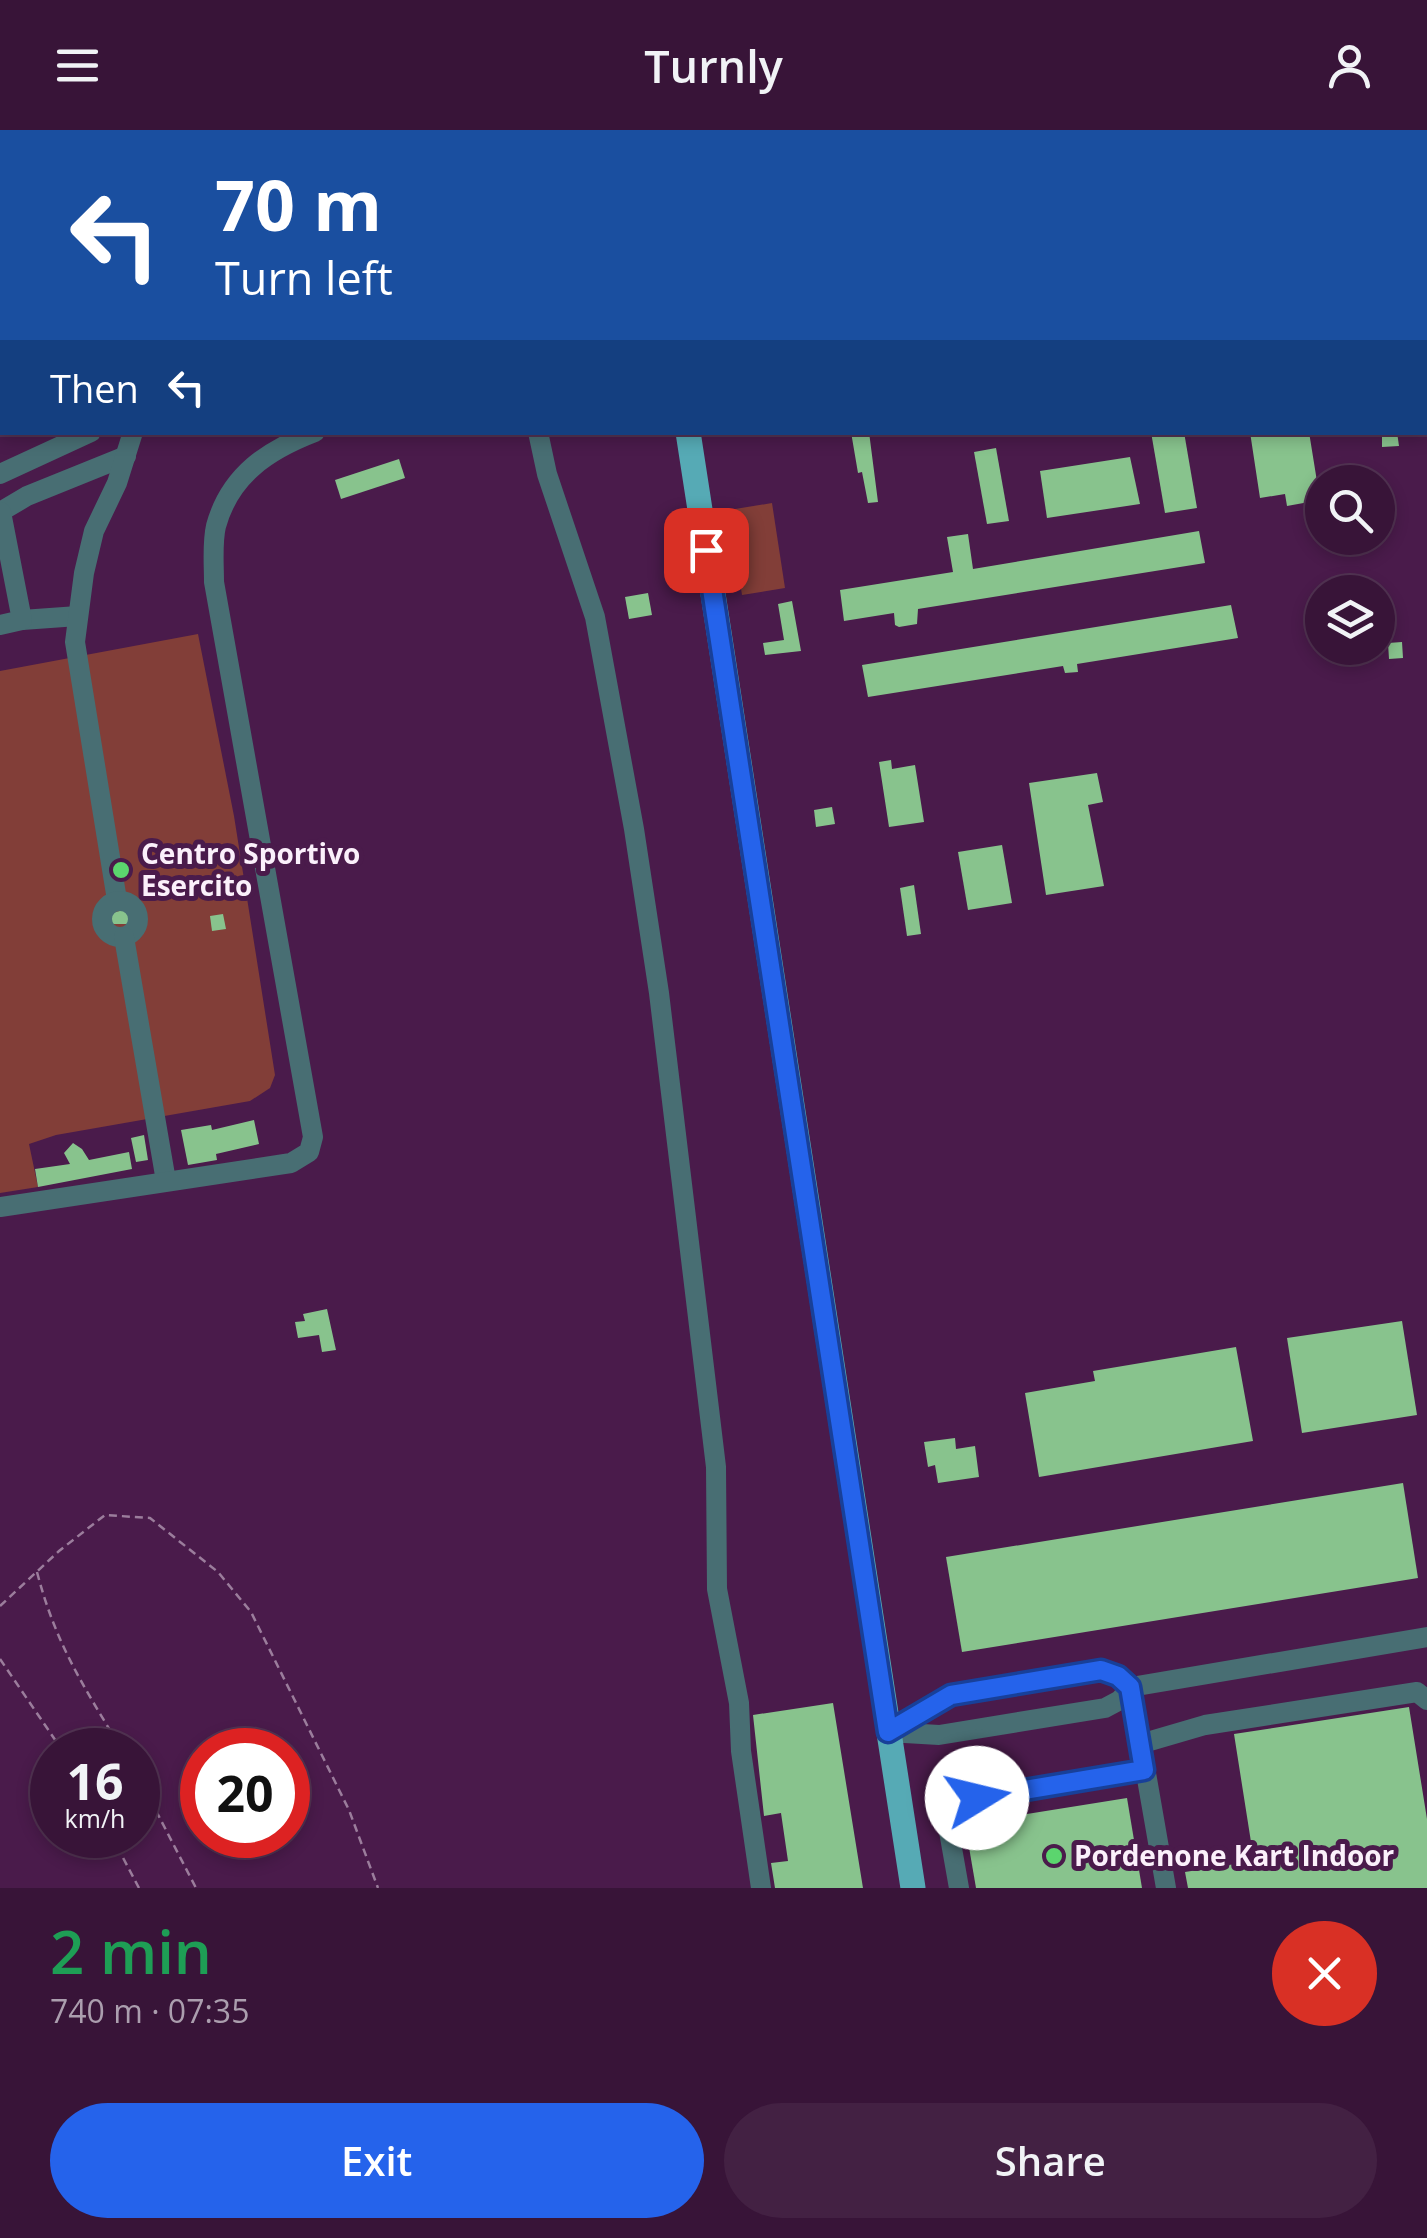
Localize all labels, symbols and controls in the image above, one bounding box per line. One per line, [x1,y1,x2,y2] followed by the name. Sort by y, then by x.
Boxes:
[644,35,783,96] text: Turnly
[50,38,105,93] icon: menu
[1322,38,1377,93] icon: person
[215,156,382,252] text: 70 m
[50,170,180,300] icon: left
[215,247,393,308] text: Turn left
[159,360,214,415] icon: left
[50,362,139,414] text: Then
[1305,465,1395,665] map controls
[1305,465,1395,555] button: search
[664,508,749,593] pin
[679,523,734,578] icon: arrive
[1305,575,1395,665] button: layers
[141,834,360,904] place label: Centro Sportivo Esercito
[110,859,132,881] marker: Centro Sportivo Esercito
[180,1728,310,1858] speed limit sign: 20
[925,1746,1029,1850] position arrow
[66,1747,124,1815] text: 16
[65,1801,125,1835] text: km/h
[1074,1836,1395,1874] place label: Pordenone Kart Indoor
[1043,1845,1065,1867] marker: Pordenone Kart Indoor
[50,1910,212,1992] text: 2 min
[1272,1921,1377,2026] button: close
[50,1989,249,2032] text: 740 m · 07:35
[50,2103,704,2218] button: Exit
[724,2103,1377,2218] button: Share

